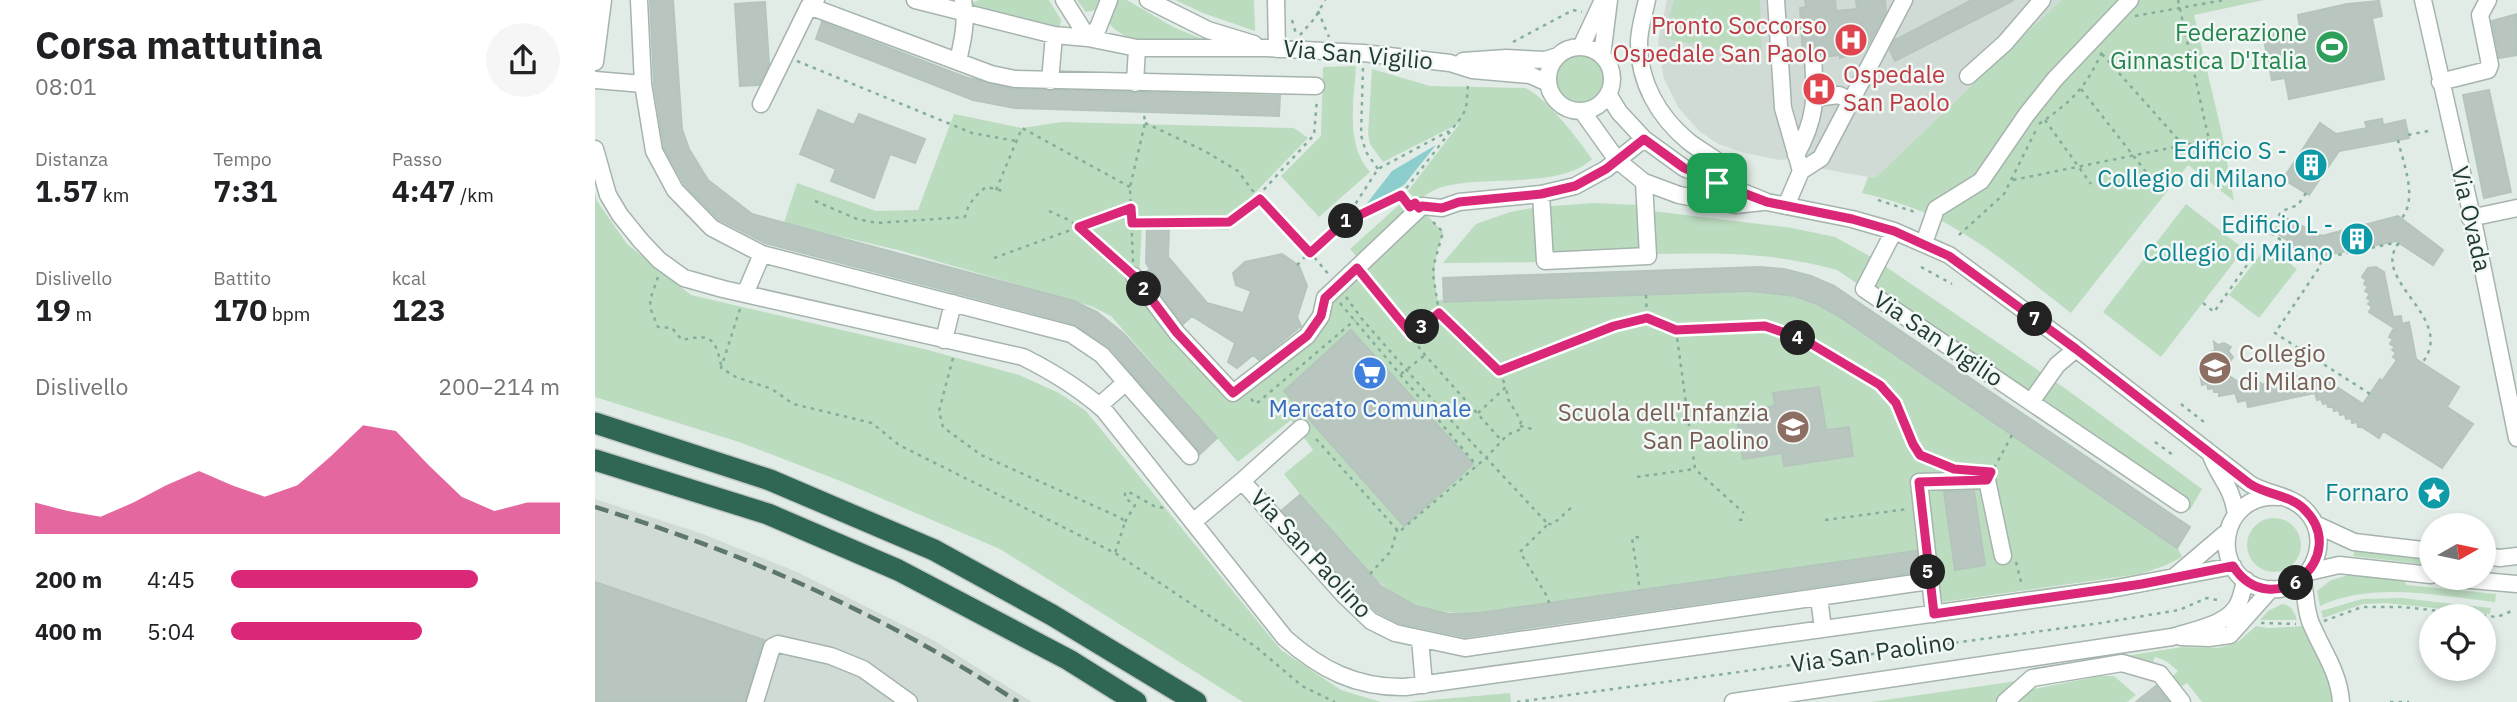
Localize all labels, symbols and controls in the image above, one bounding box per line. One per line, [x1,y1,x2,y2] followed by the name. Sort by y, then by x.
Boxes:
[1613,9,1827,69] place label: Pronto Soccorso Ospedale San Paolo
[2110,16,2307,76] place label: Federazione Ginnastica D'Italia
[35,20,323,69] text: Corsa mattutina
[1832,21,1870,59] hospital icon: Pronto Soccorso Ospedale San Paolo
[486,23,560,97] button: share
[2313,28,2351,66] sports icon: Federazione Ginnastica D'Italia
[1282,32,1434,76] street label: Via San Vigilio
[1843,58,1950,118] place label: Ospedale San Paolo
[1800,70,1838,108] hospital icon: Ospedale San Paolo
[35,71,97,101] text: 08:01
[2097,134,2287,194] place label: Edificio S - Collegio di Milano
[2292,146,2330,184] building icon: Edificio S - Collegio di Milano
[35,147,108,171] text: Distanza
[213,147,272,171] text: Tempo
[392,147,442,171] text: Passo
[1687,153,1747,213] pin
[2444,163,2500,275] street label: Via Ovada
[1698,164,1736,202] icon: arrive
[35,171,98,210] text: 1.57
[213,171,277,210] text: 7:31
[392,171,456,210] text: 4:47
[98,183,129,207] text: km
[456,183,494,207] text: /km
[1329,204,1363,238] pin: 1
[1340,208,1351,232] text: 1
[2143,208,2333,268] place label: Edificio L - Collegio di Milano
[2338,220,2376,258] building icon: Edificio L - Collegio di Milano
[35,266,112,290] text: Dislivello
[213,266,271,290] text: Battito
[392,266,426,290] text: kcal
[1127,272,1161,306] pin: 2
[1138,276,1149,300] text: 2
[1867,283,2010,393] street label: Via San Vigilio
[35,290,71,329] text: 19
[213,290,267,329] text: 170
[392,290,446,329] text: 123
[71,302,92,326] text: m
[267,302,310,326] text: bpm
[2017,302,2053,336] pin: 7
[2029,306,2040,330] text: 7
[1405,310,1439,344] pin: 3
[1416,314,1427,338] text: 3
[1781,320,1815,356] pin: 4
[1792,325,1803,349] text: 4
[2239,337,2337,397] place label: Collegio di Milano
[2196,349,2234,387] school or university icon: Collegio di Milano
[1351,354,1389,392] supermarket icon: Mercato Comunale
[35,371,128,401] text: Dislivello
[438,371,560,401] text: 200–214 m
[1269,392,1471,424] place label: Mercato Comunale
[1558,396,1769,456] place label: Scuola dell'Infanzia San Paolino
[1774,408,1812,446] school or university icon: Scuola dell'Infanzia San Paolino
[2415,474,2453,512] place icon: Fornaro
[2325,476,2409,508] place label: Fornaro
[1244,482,1380,625] street label: Via San Paolino
[2419,513,2495,590] north arrow
[2419,513,2496,681] map controls
[1911,554,1945,590] pin: 5
[1922,559,1933,583] text: 5
[35,564,102,594] text: 200 m
[147,564,195,594] text: 4:45
[2279,566,2313,600] pin: 6
[2290,570,2301,594] text: 6
[2419,604,2496,681] button: locate
[35,616,102,646] text: 400 m
[147,616,195,646] text: 5:04
[1789,625,1957,679] street label: Via San Paolino

